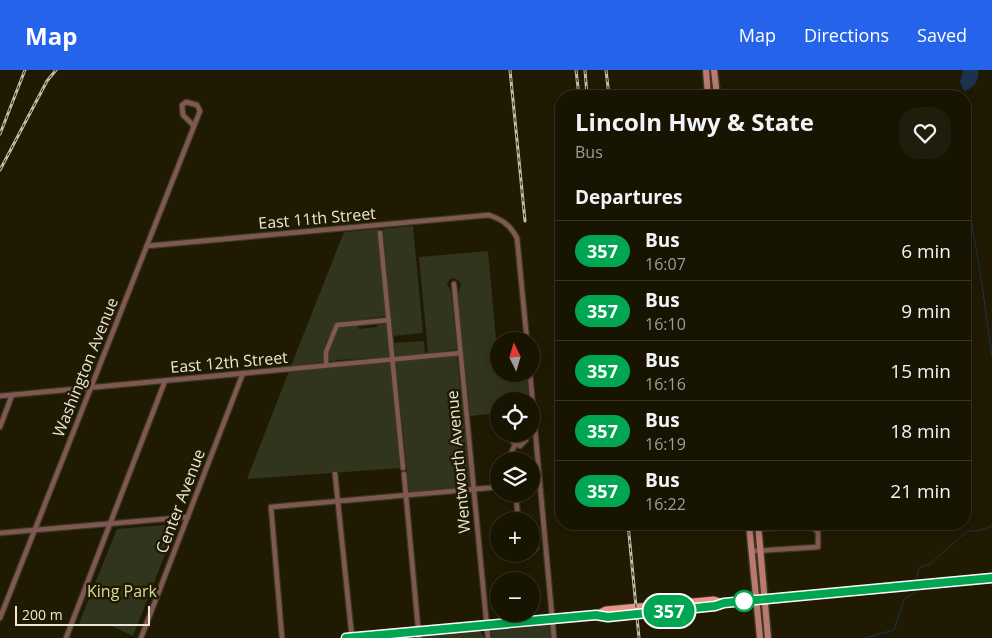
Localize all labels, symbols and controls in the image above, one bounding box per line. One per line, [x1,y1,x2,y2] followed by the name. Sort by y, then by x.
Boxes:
[25,19,77,52] text: Map
[739,23,776,47] text: Map
[804,23,889,47] text: Directions
[917,23,967,47] text: Saved
[575,105,814,138] text: Lincoln Hwy & State
[899,107,951,159] button: heart
[575,141,603,163] text: Bus
[575,184,682,210] text: Departures
[257,202,377,234] street label: East 11th Street
[645,227,680,253] text: Bus
[901,238,951,264] text: 6 min
[587,239,618,263] text: 357
[645,253,686,275] text: 16:07
[645,287,680,313] text: Bus
[47,294,123,440] street label: Washington Avenue
[901,298,951,324] text: 9 min
[587,299,618,323] text: 357
[645,313,686,335] text: 16:10
[490,332,540,382] north arrow
[490,332,540,622] map controls
[169,346,289,378] street label: East 12th Street
[645,347,680,373] text: Bus
[890,358,951,384] text: 15 min
[587,359,618,383] text: 357
[645,373,686,395] text: 16:16
[441,390,475,534] street label: Wentworth Avenue
[490,392,540,442] button: locate
[645,407,680,433] text: Bus
[890,418,951,444] text: 18 min
[587,419,618,443] text: 357
[645,433,686,455] text: 16:19
[150,446,210,556] street label: Center Avenue
[490,452,540,502] button: layers
[645,467,680,493] text: Bus
[890,478,951,504] text: 21 min
[587,479,618,503] text: 357
[645,493,686,515] text: 16:22
[490,512,540,562] button: +
[490,572,540,622] button: −
[87,580,158,602] park label: King Park
[733,590,755,612] unlabelled marker
[640,595,698,627] line badge: 357
[654,599,684,623] text: 357
[15,603,150,626] scale bar
[22,605,63,624] text: 200 m

